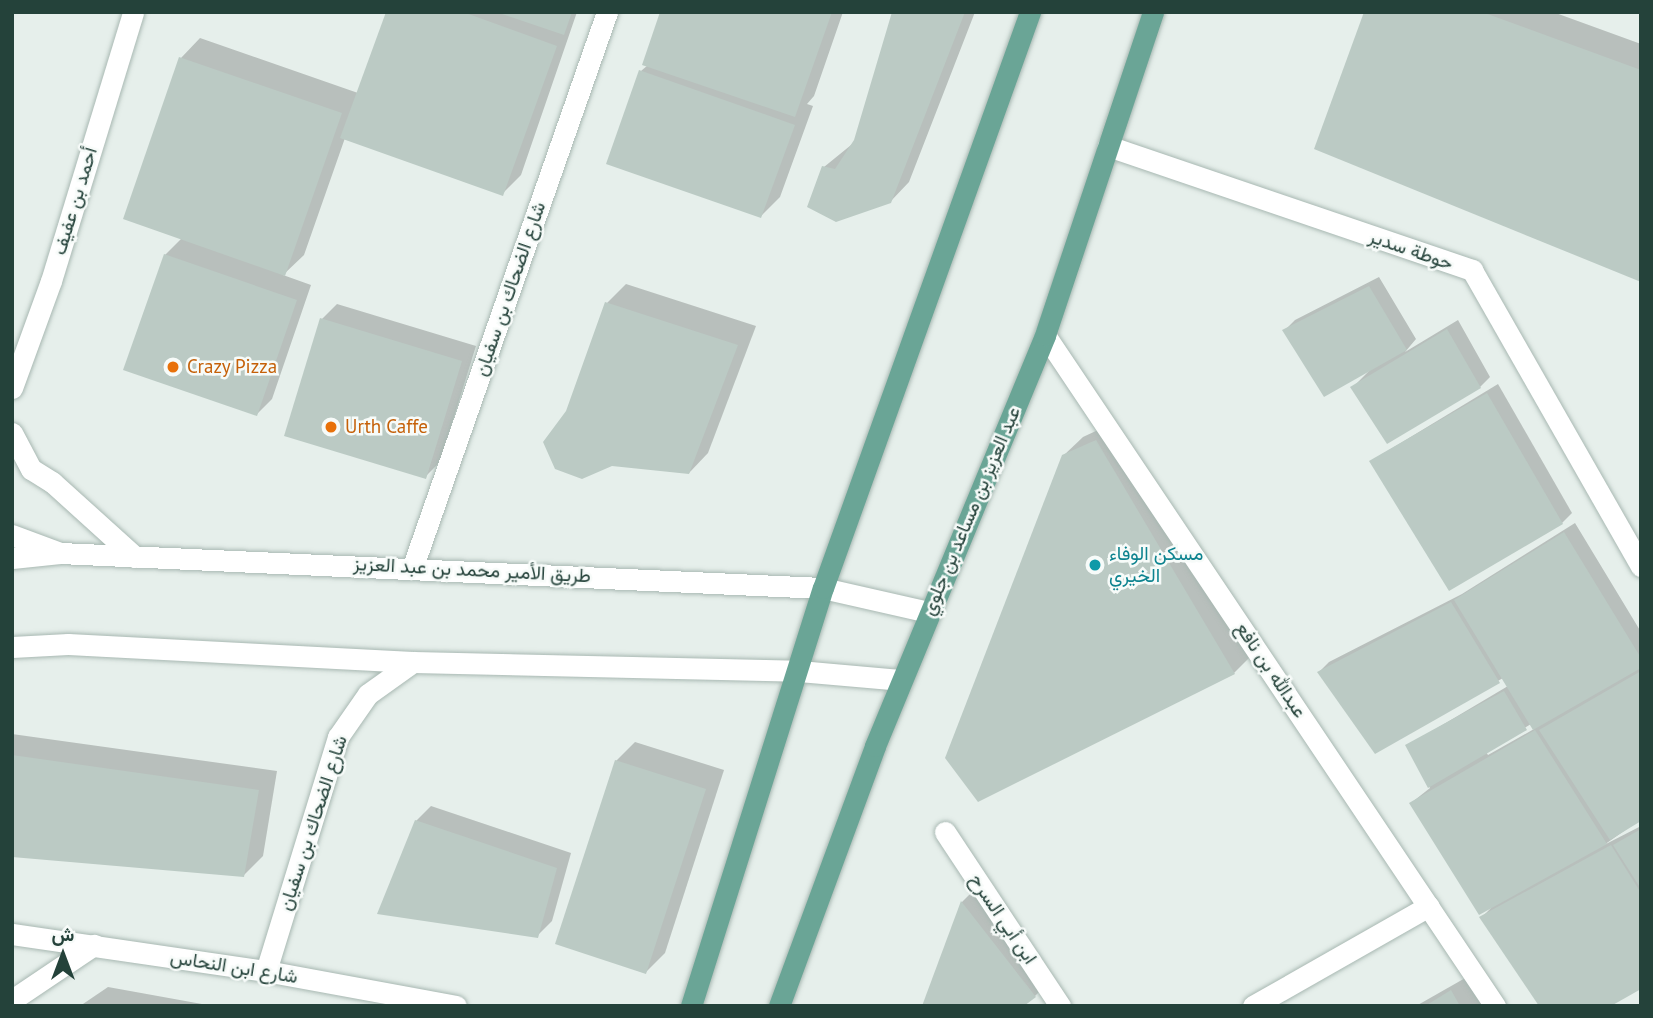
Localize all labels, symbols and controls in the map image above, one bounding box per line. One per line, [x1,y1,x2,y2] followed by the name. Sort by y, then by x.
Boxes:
[48,144,102,258] street label: أحمد بن عفيف
[469,199,551,379] street label: شارع الضحاك بن سفيان
[1366,225,1456,275] street label: حوطة سدير
[187,356,278,378] place label: Crazy Pizza
[165,359,181,375] marker: Crazy Pizza
[917,403,1025,619] street label: عبد العزيز بن مساعد بن جلوي
[345,416,428,438] place label: Urth Caffe
[323,419,339,435] marker: Urth Caffe
[1109,543,1203,587] place label: مسكن الوفاء الخيري
[353,552,591,588] street label: طريق الأمير محمد بن عبد العزيز
[1087,557,1103,573] marker: مسكن الوفاء الخيري
[1231,618,1311,722] street label: عبدالله بن نافع
[274,733,352,913] street label: شارع الضحاك بن سفيان
[964,870,1042,968] street label: ابن أبي السرح
[28,920,98,990] north arrow
[52,922,74,946] text: ش
[169,946,299,988] street label: شارع ابن النحاس

